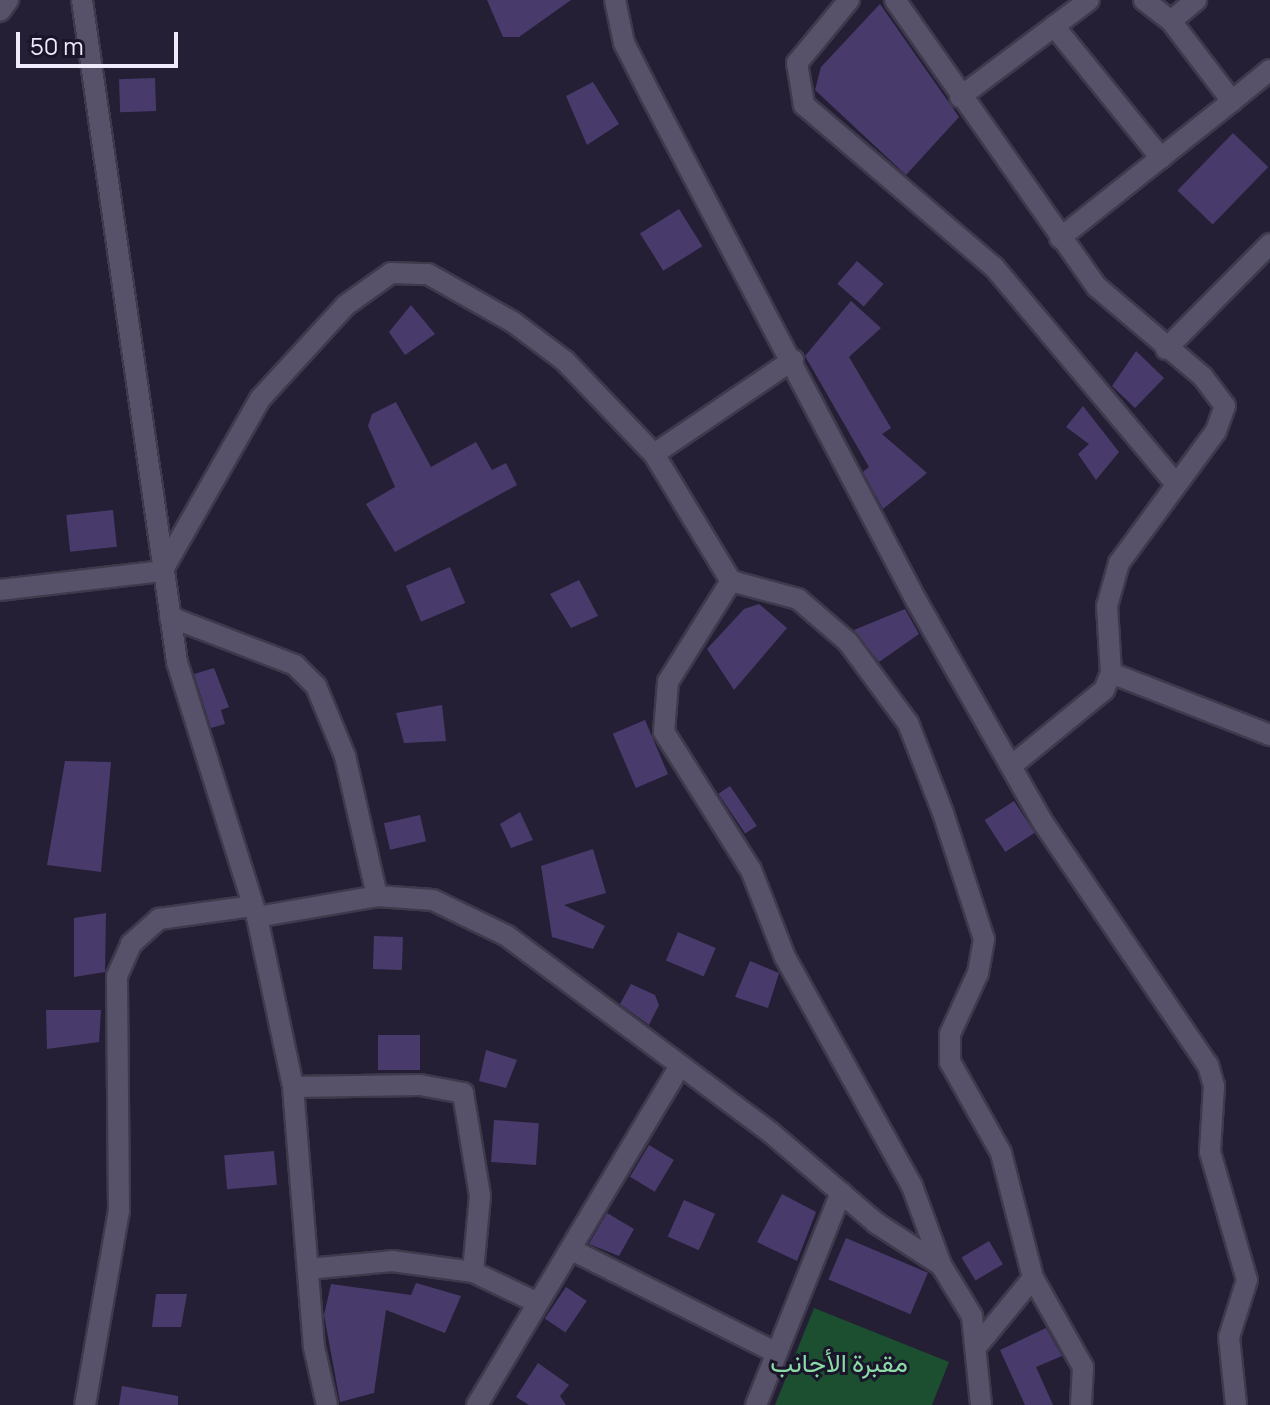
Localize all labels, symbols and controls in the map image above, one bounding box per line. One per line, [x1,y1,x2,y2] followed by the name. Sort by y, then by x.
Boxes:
[20,16,182,66] scale bar
[30,29,84,62] text: 50 m
[770,1347,908,1379] park label: مقبرة الأجانب

